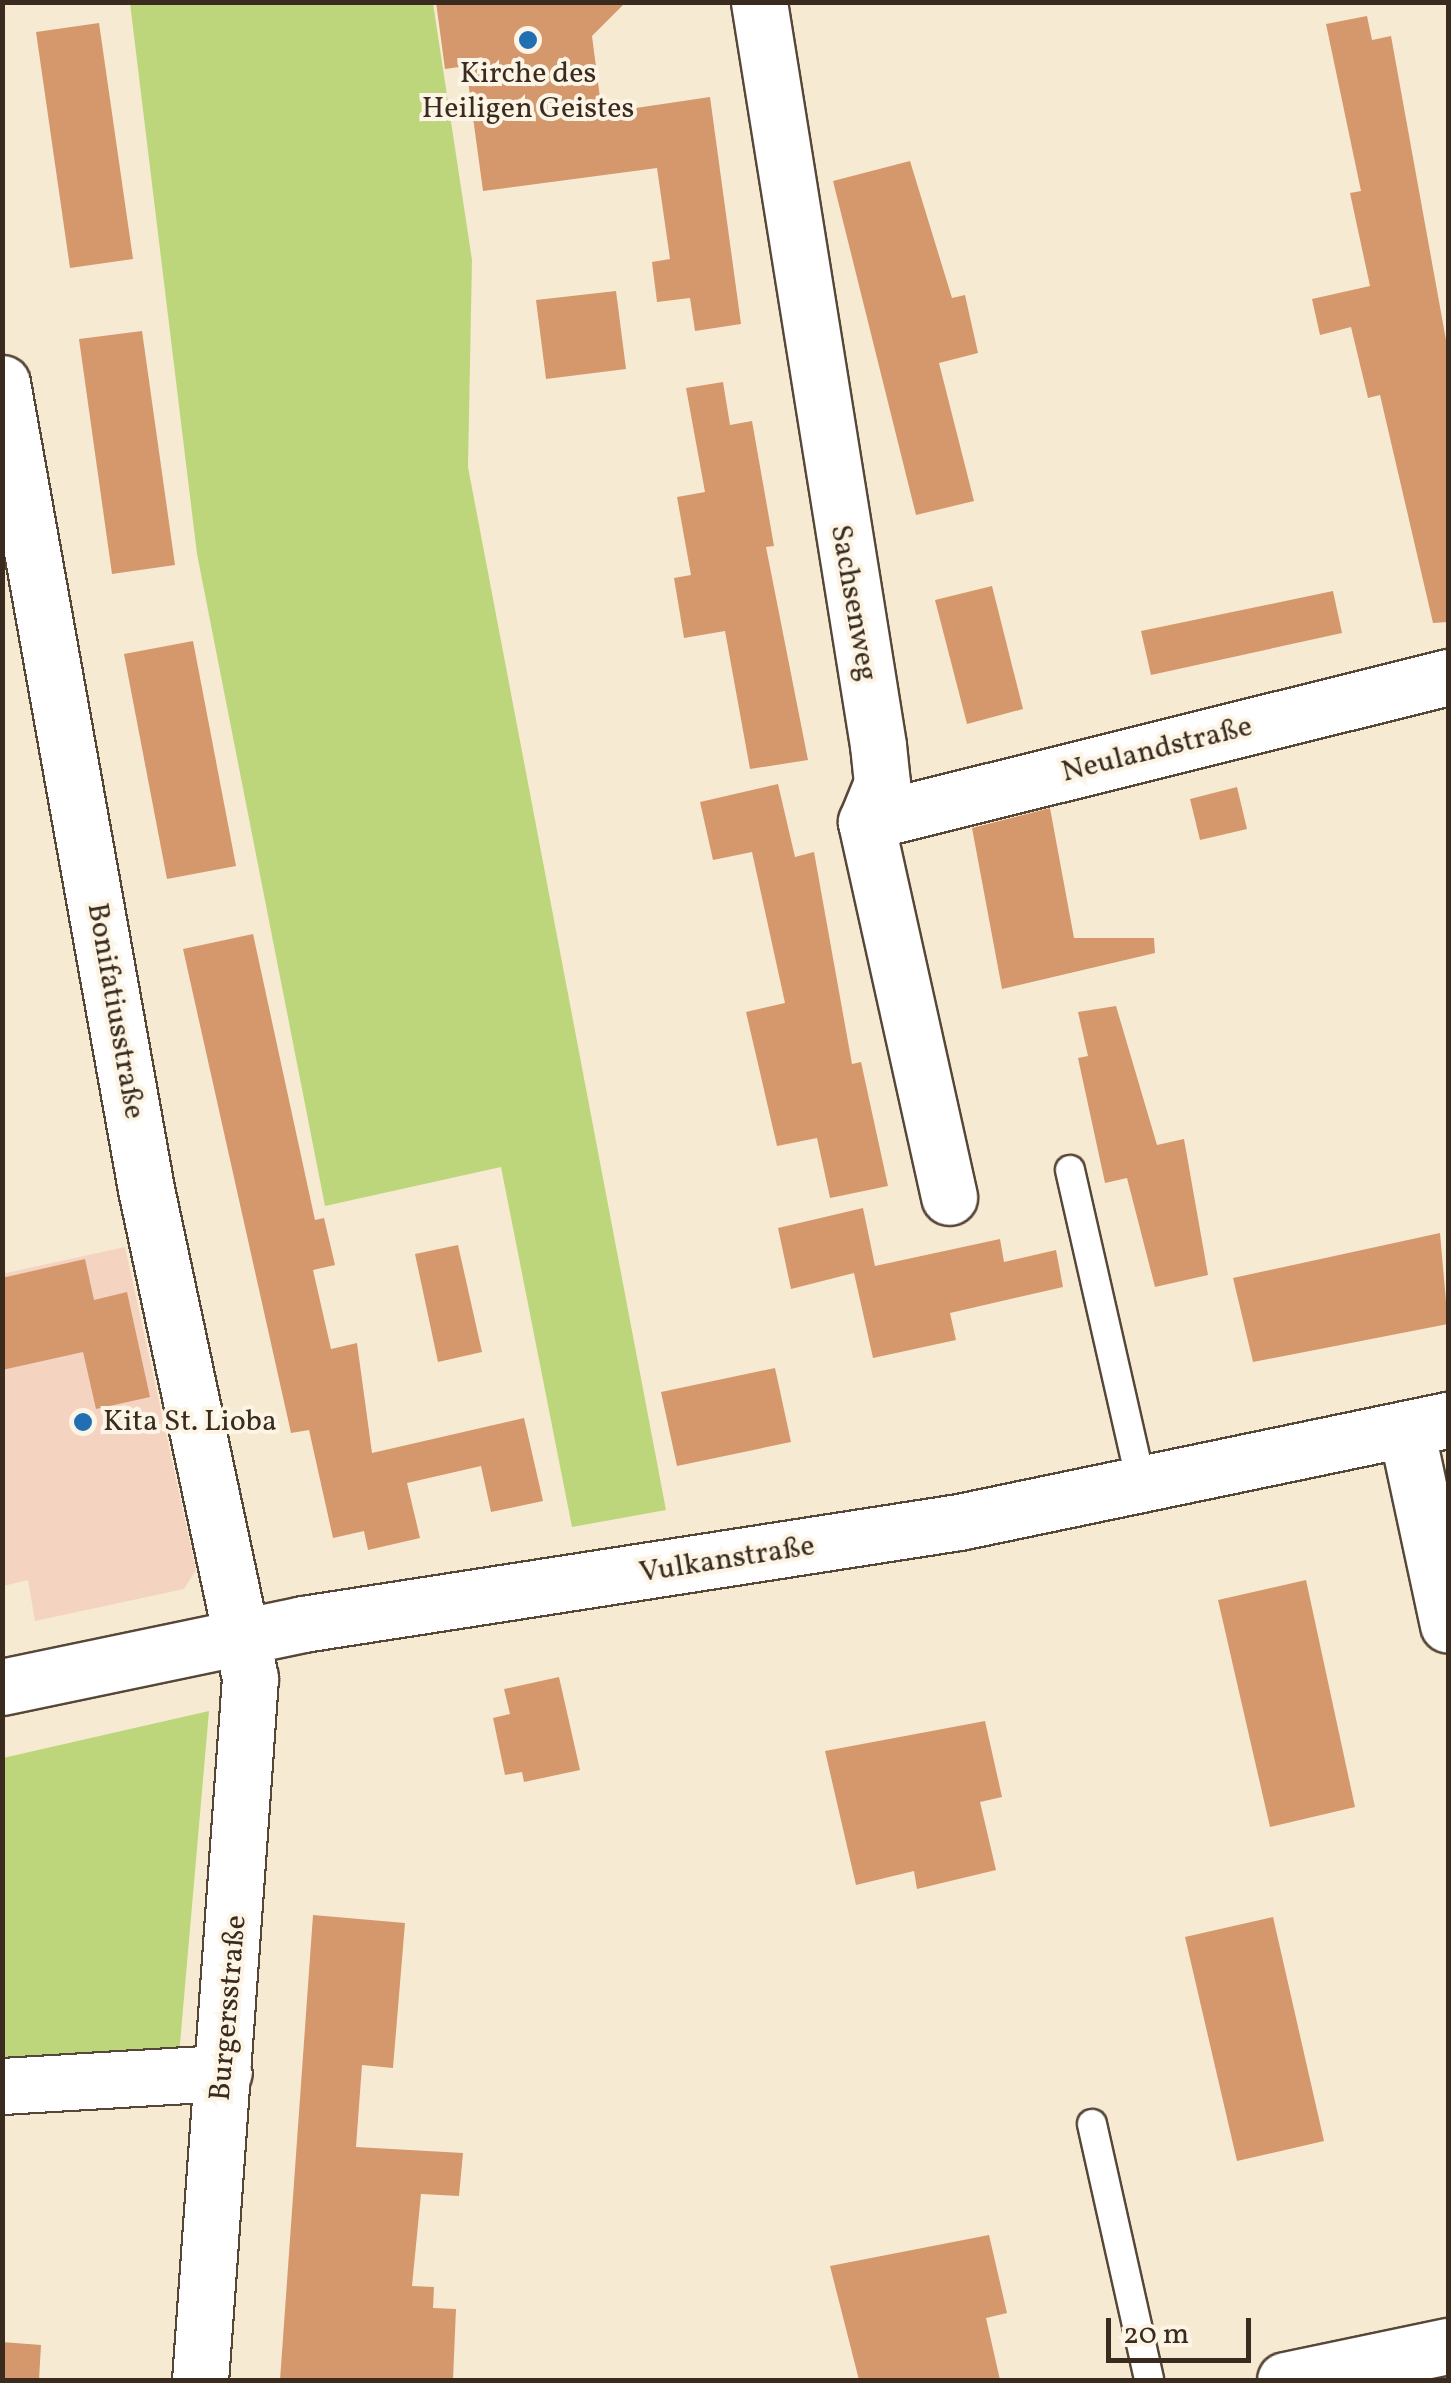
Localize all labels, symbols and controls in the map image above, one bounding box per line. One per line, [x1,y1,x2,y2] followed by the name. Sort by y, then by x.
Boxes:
[517,29,539,51] marker: Kirche des Heiligen Geistes
[422,56,634,126] place label: Kirche des Heiligen Geistes
[822,522,884,684] street label: Sachsenweg
[1058,709,1256,791] street label: Neulandstraße
[78,900,152,1122] street label: Bonifatiusstraße
[103,1404,277,1440] place label: Kita St. Lioba
[72,1411,94,1433] marker: Kita St. Lioba
[637,1528,817,1592] street label: Vulkanstraße
[203,1914,255,2102] street label: Burgersstraße
[1111,2298,1256,2360] scale bar
[1123,2314,1189,2356] text: 20 m

